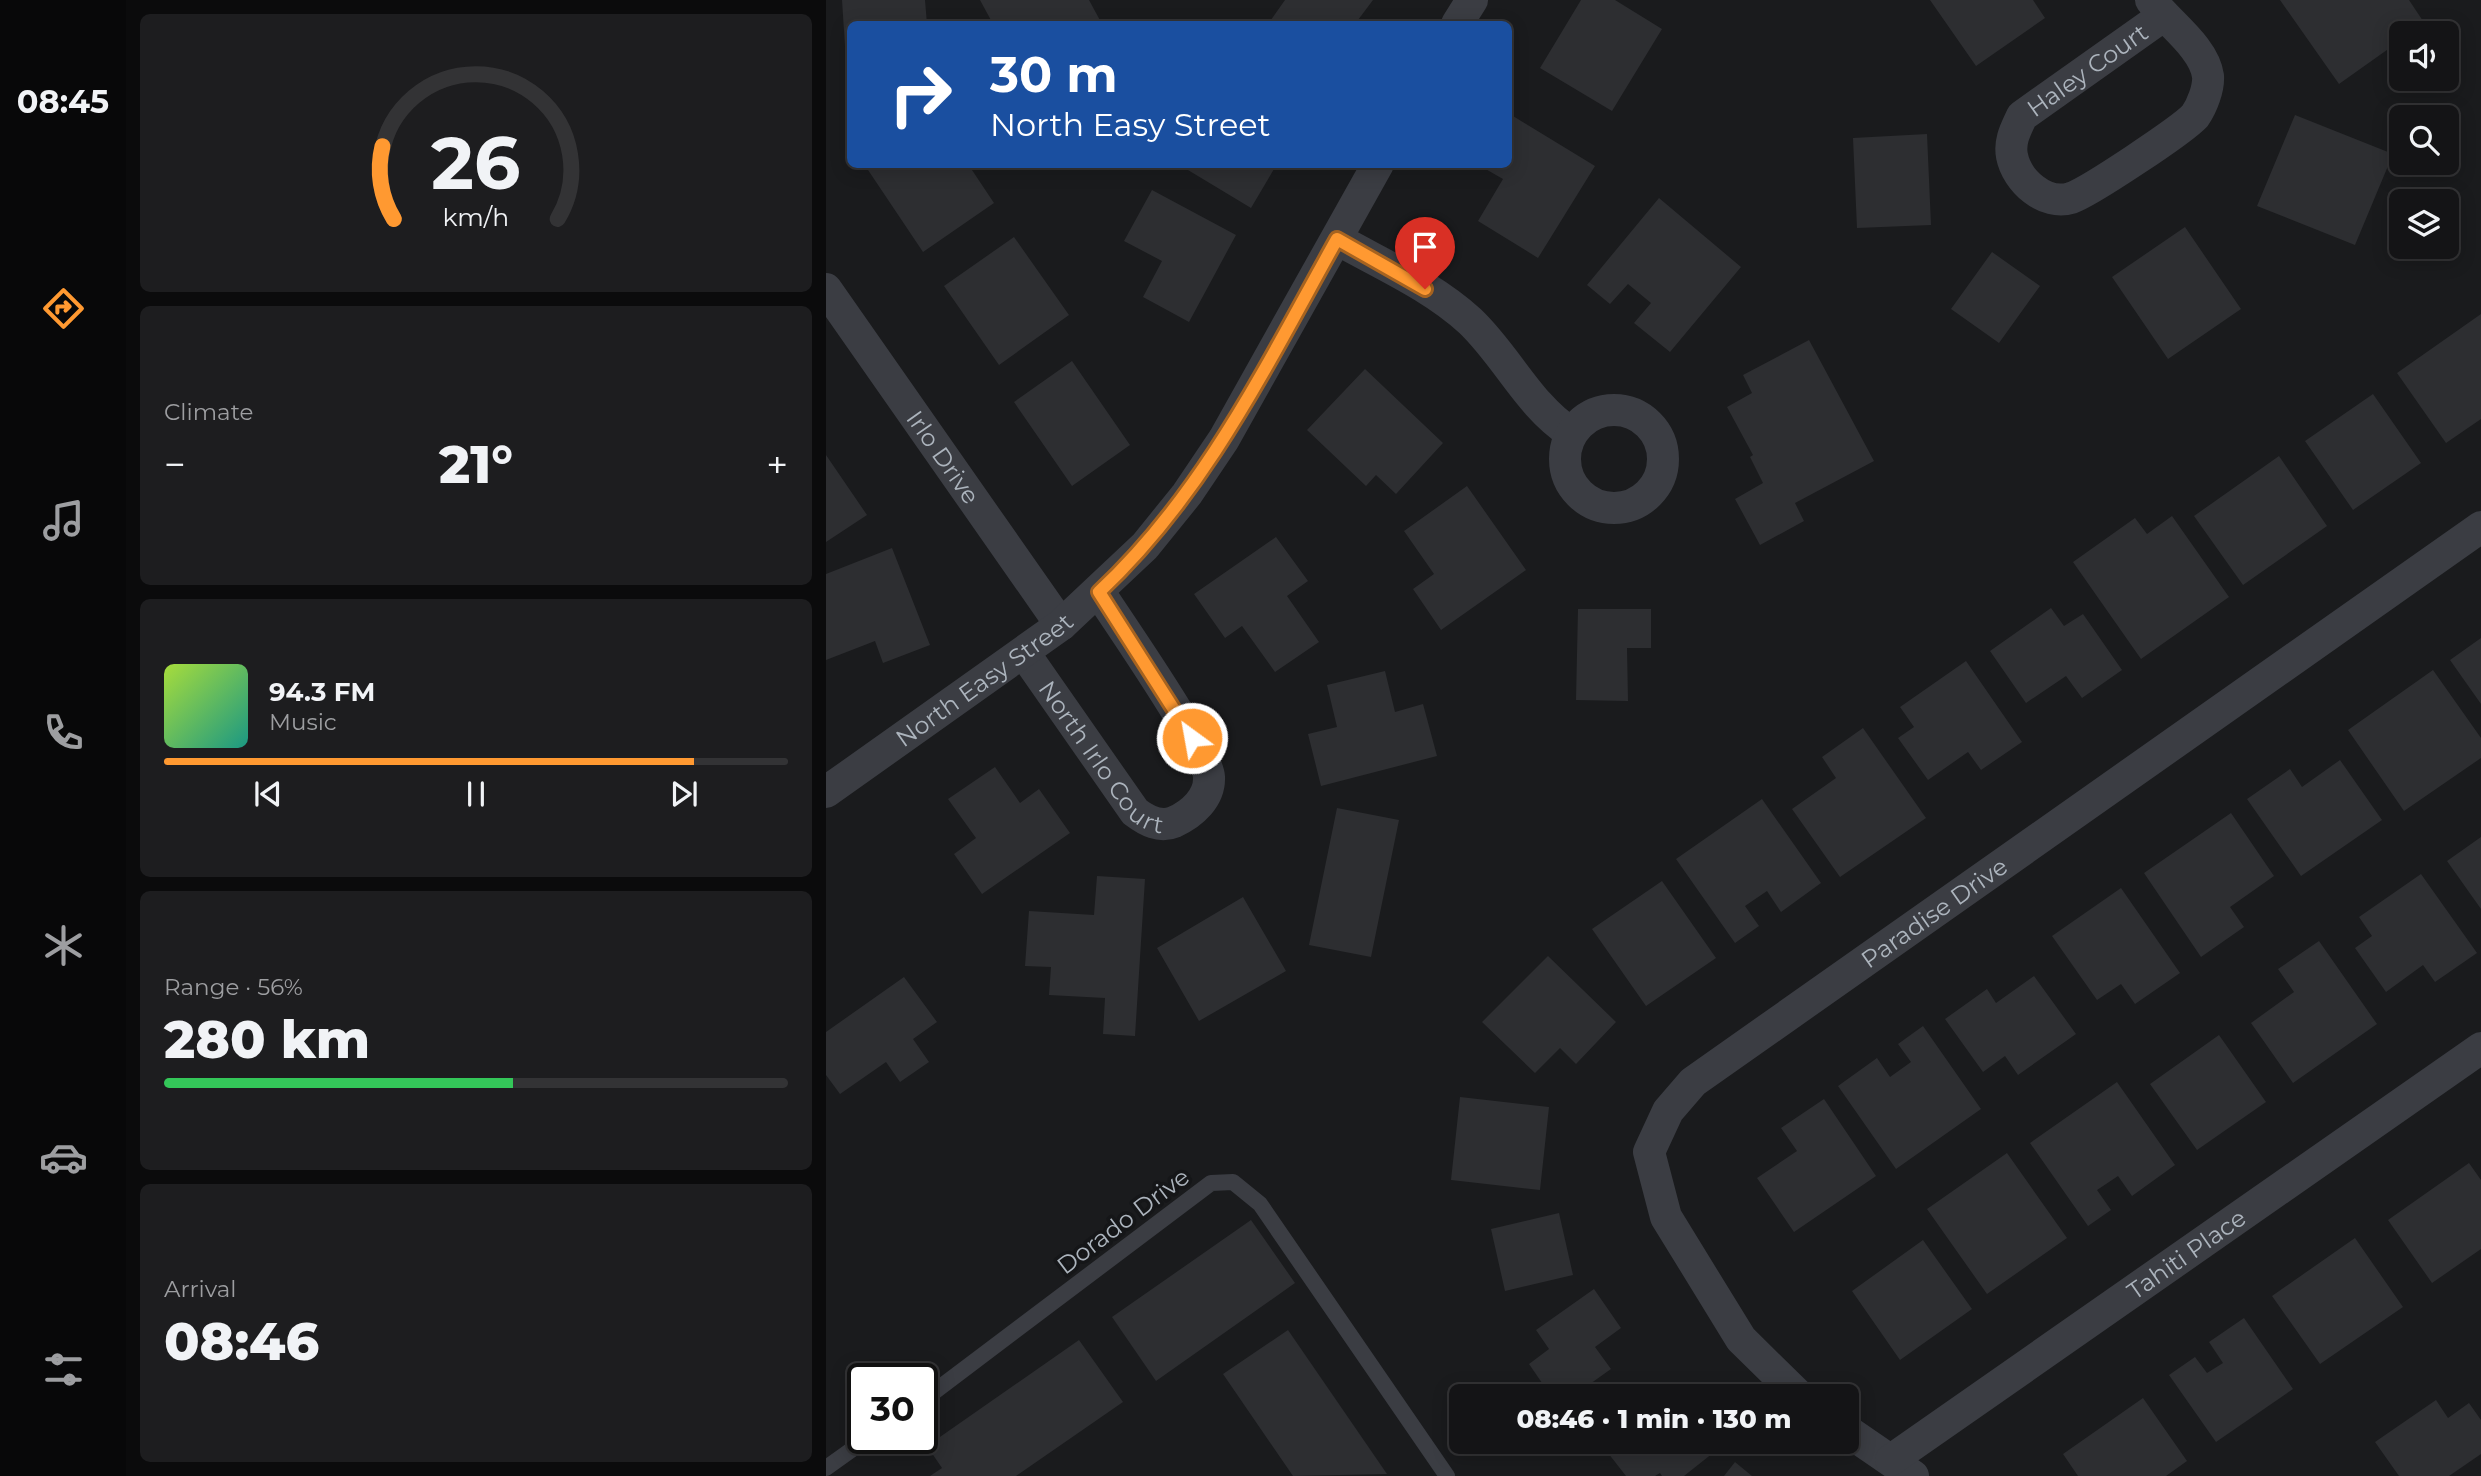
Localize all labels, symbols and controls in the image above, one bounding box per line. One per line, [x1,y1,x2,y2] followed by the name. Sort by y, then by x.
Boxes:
[2021,17,2153,123] street label: Haley Court
[2389,21,2459,259] map controls
[2389,21,2459,91] button: sound
[990,45,1118,104] text: 30 m
[875,49,966,140] icon: right
[17,82,109,121] text: 08:45
[990,105,1271,144] text: North Easy Street
[2389,105,2459,175] button: search
[431,120,521,208] text: 26
[2389,189,2459,259] button: layers
[443,202,509,232] text: km/h
[1395,217,1455,289] pin
[1406,228,1444,266] icon: arrive
[39,284,88,333] icon: directions
[164,398,253,426] text: Climate
[901,405,986,509] street label: Irlo Drive
[439,433,513,496] text: 21°
[164,441,186,488] text: −
[766,441,788,488] text: +
[39,496,88,545] icon: music
[890,607,1079,752] street label: North Easy Street
[1033,675,1166,839] street label: North Irlo Court
[269,676,375,708] text: 94.3 FM
[1155,701,1229,775] position arrow
[39,708,88,757] icon: phone
[269,708,337,736] text: Music
[249,775,287,813] icon: previous
[457,775,495,813] icon: pause
[665,775,703,813] icon: next
[1855,851,2013,974] street label: Paradise Drive
[39,921,88,970] icon: climate
[164,973,303,1001] text: Range · 56%
[164,1008,370,1071] text: 280 km
[39,1133,88,1182] icon: car
[1051,1162,1195,1280] street label: Dorado Drive
[2121,1203,2251,1305] street label: Tahiti Place
[164,1275,237,1303] text: Arrival
[164,1310,319,1373] text: 08:46
[39,1345,88,1394] icon: filters
[847,1363,938,1454] speed limit sign: 30
[1517,1403,1791,1435] text: 08:46 · 1 min · 130 m

